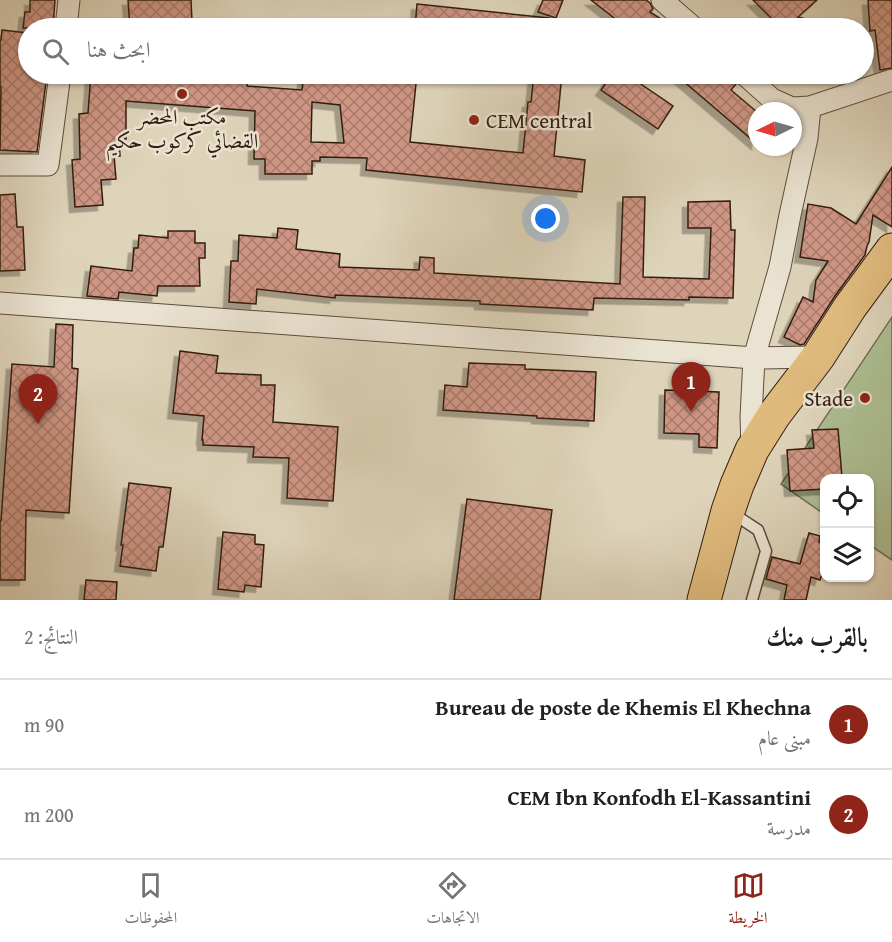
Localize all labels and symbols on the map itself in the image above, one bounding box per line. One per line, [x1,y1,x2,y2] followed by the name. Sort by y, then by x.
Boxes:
[175,87,189,101] marker: مكتب المحضر القضائي كركوب حكيم
[106,101,258,162] place label: مكتب المحضر القضائي كركوب حكيم
[748,102,802,156] north arrow
[486,105,593,136] place label: CEM central
[467,113,481,127] marker: CEM central
[531,204,560,233] your location
[672,362,710,412] pin: 1
[18,374,57,424] pin: 2
[804,383,853,414] place label: Stade
[858,391,872,405] marker: Stade

